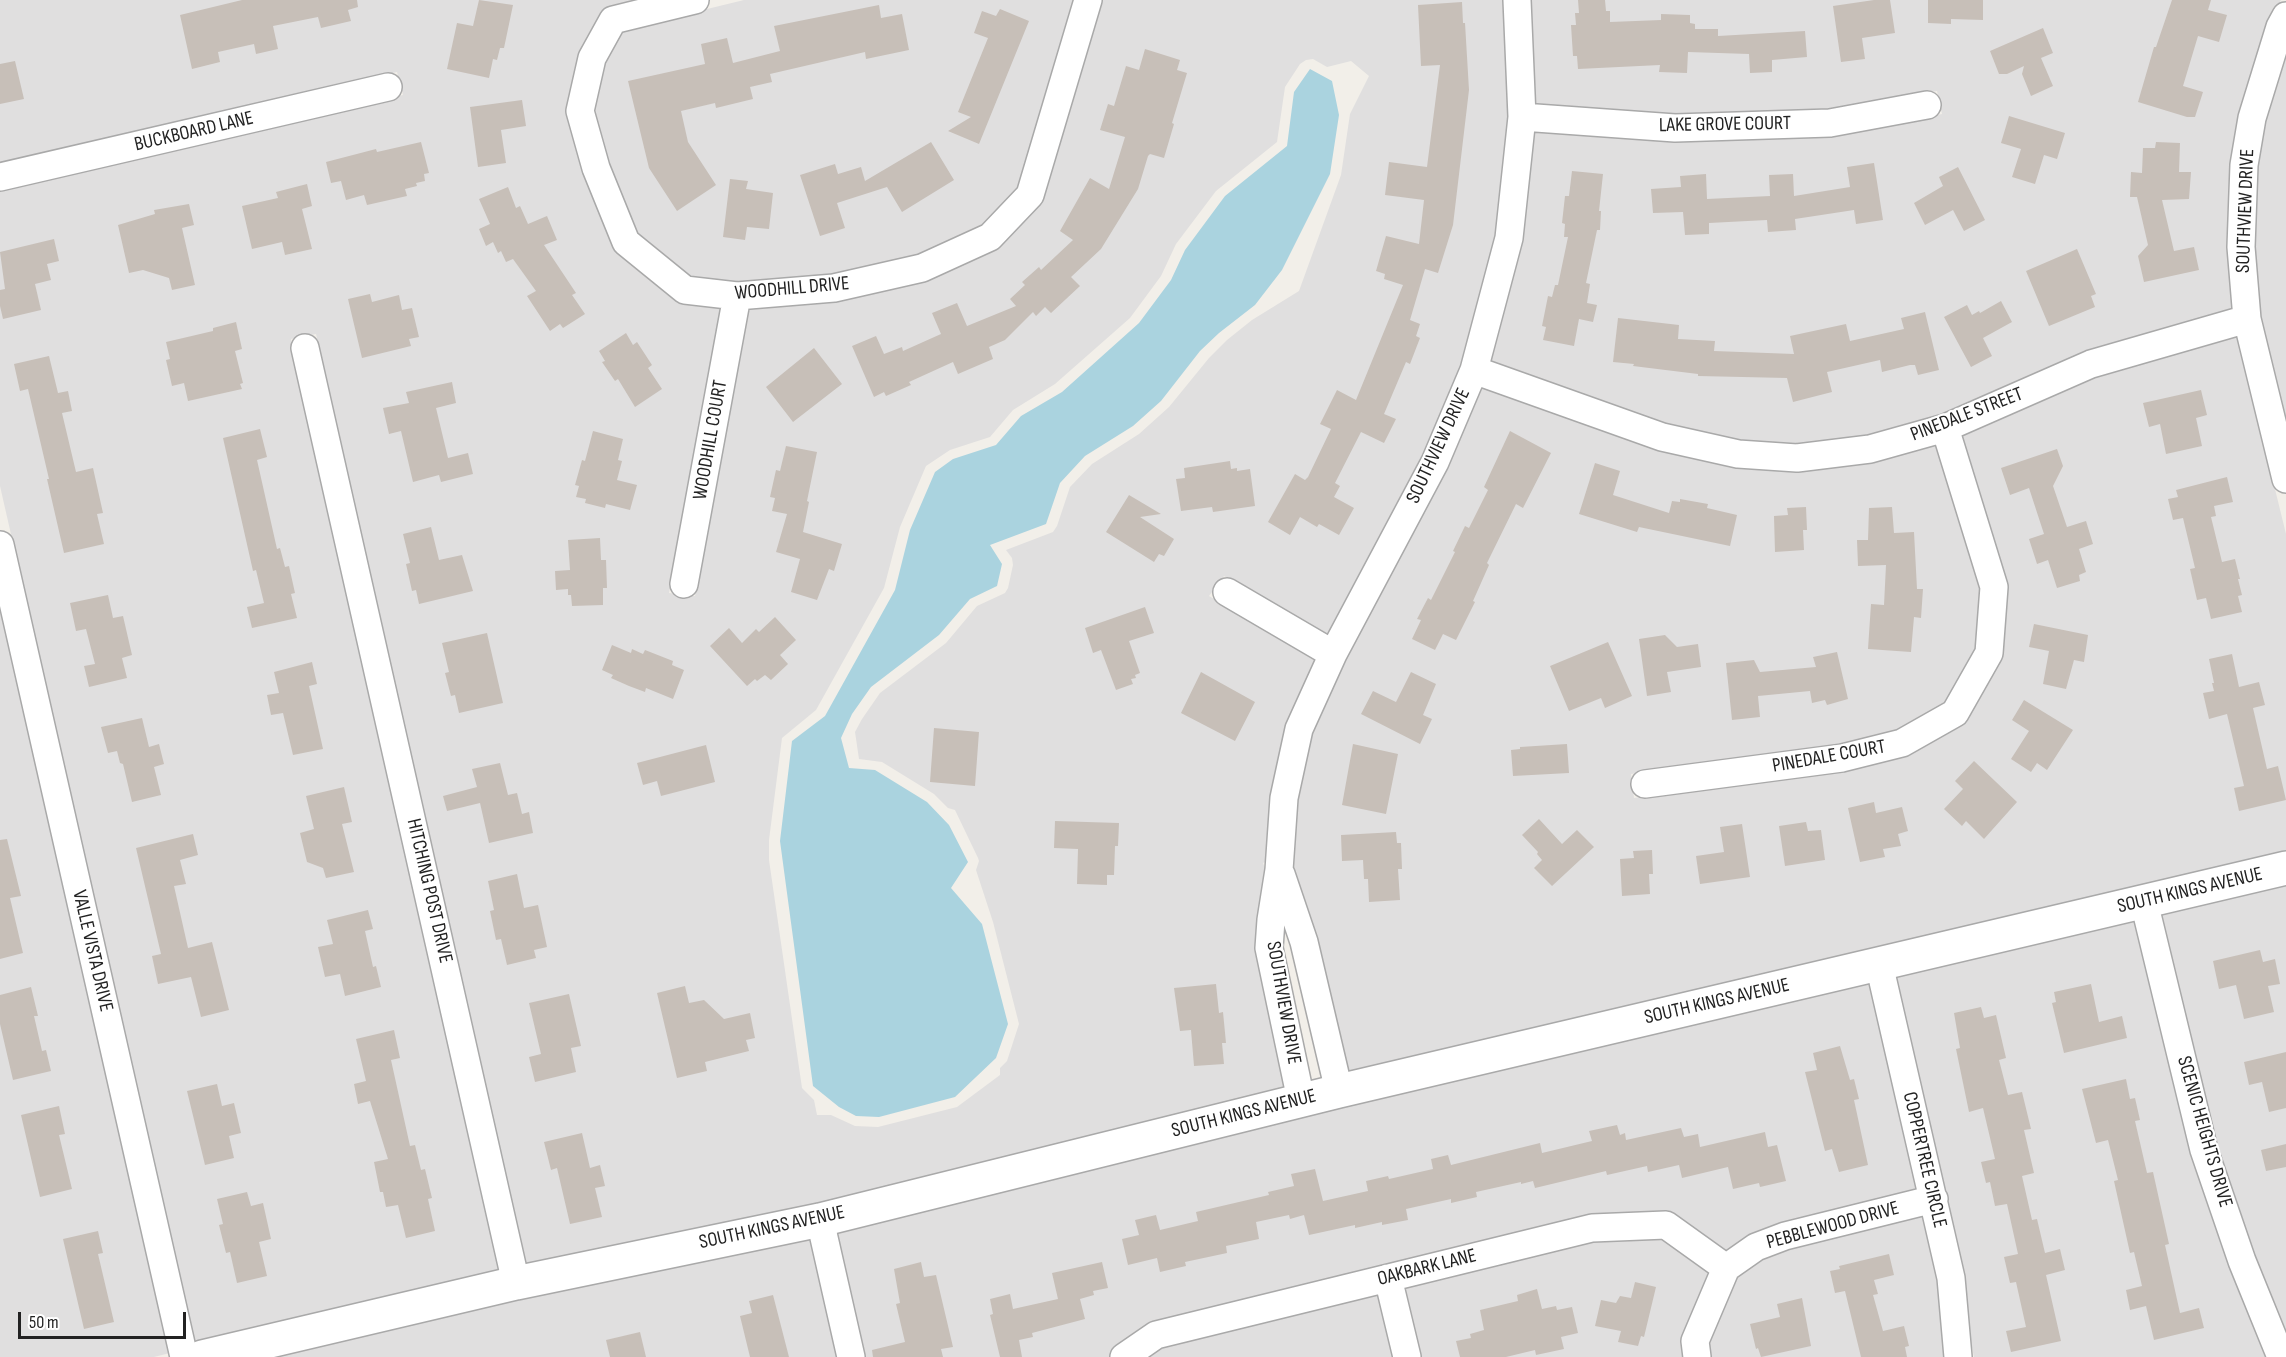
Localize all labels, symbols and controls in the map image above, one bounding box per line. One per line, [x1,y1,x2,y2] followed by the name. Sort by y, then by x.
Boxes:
[132,107,256,157] street label: BUCKBOARD LANE
[1659,112,1791,138] street label: LAKE GROVE COURT
[2232,148,2260,274] street label: SOUTHVIEW DRIVE
[734,272,850,306] street label: WOODHILL DRIVE
[689,378,733,502] street label: WOODHILL COURT
[1907,383,2027,447] street label: PINEDALE STREET
[1402,385,1476,507] street label: SOUTHVIEW DRIVE
[1771,735,1887,779] street label: PINEDALE COURT
[401,816,457,966] street label: HITCHING POST DRIVE
[2115,863,2265,919] street label: SOUTH KINGS AVENUE
[66,888,118,1014] street label: VALLE VISTA DRIVE
[1260,940,1306,1066] street label: SOUTHVIEW DRIVE
[1642,974,1792,1030] street label: SOUTH KINGS AVENUE
[2171,1054,2237,1210] street label: SCENIC HEIGHTS DRIVE
[1169,1084,1319,1144] street label: SOUTH KINGS AVENUE
[1897,1090,1951,1230] street label: COPPERTREE CIRCLE
[1764,1197,1902,1255] street label: PEBBLEWOOD DRIVE
[697,1201,847,1255] street label: SOUTH KINGS AVENUE
[1375,1244,1479,1292] street label: OAKBARK LANE
[21,1300,189,1338] scale bar
[29,1312,59,1333] text: 50 m

